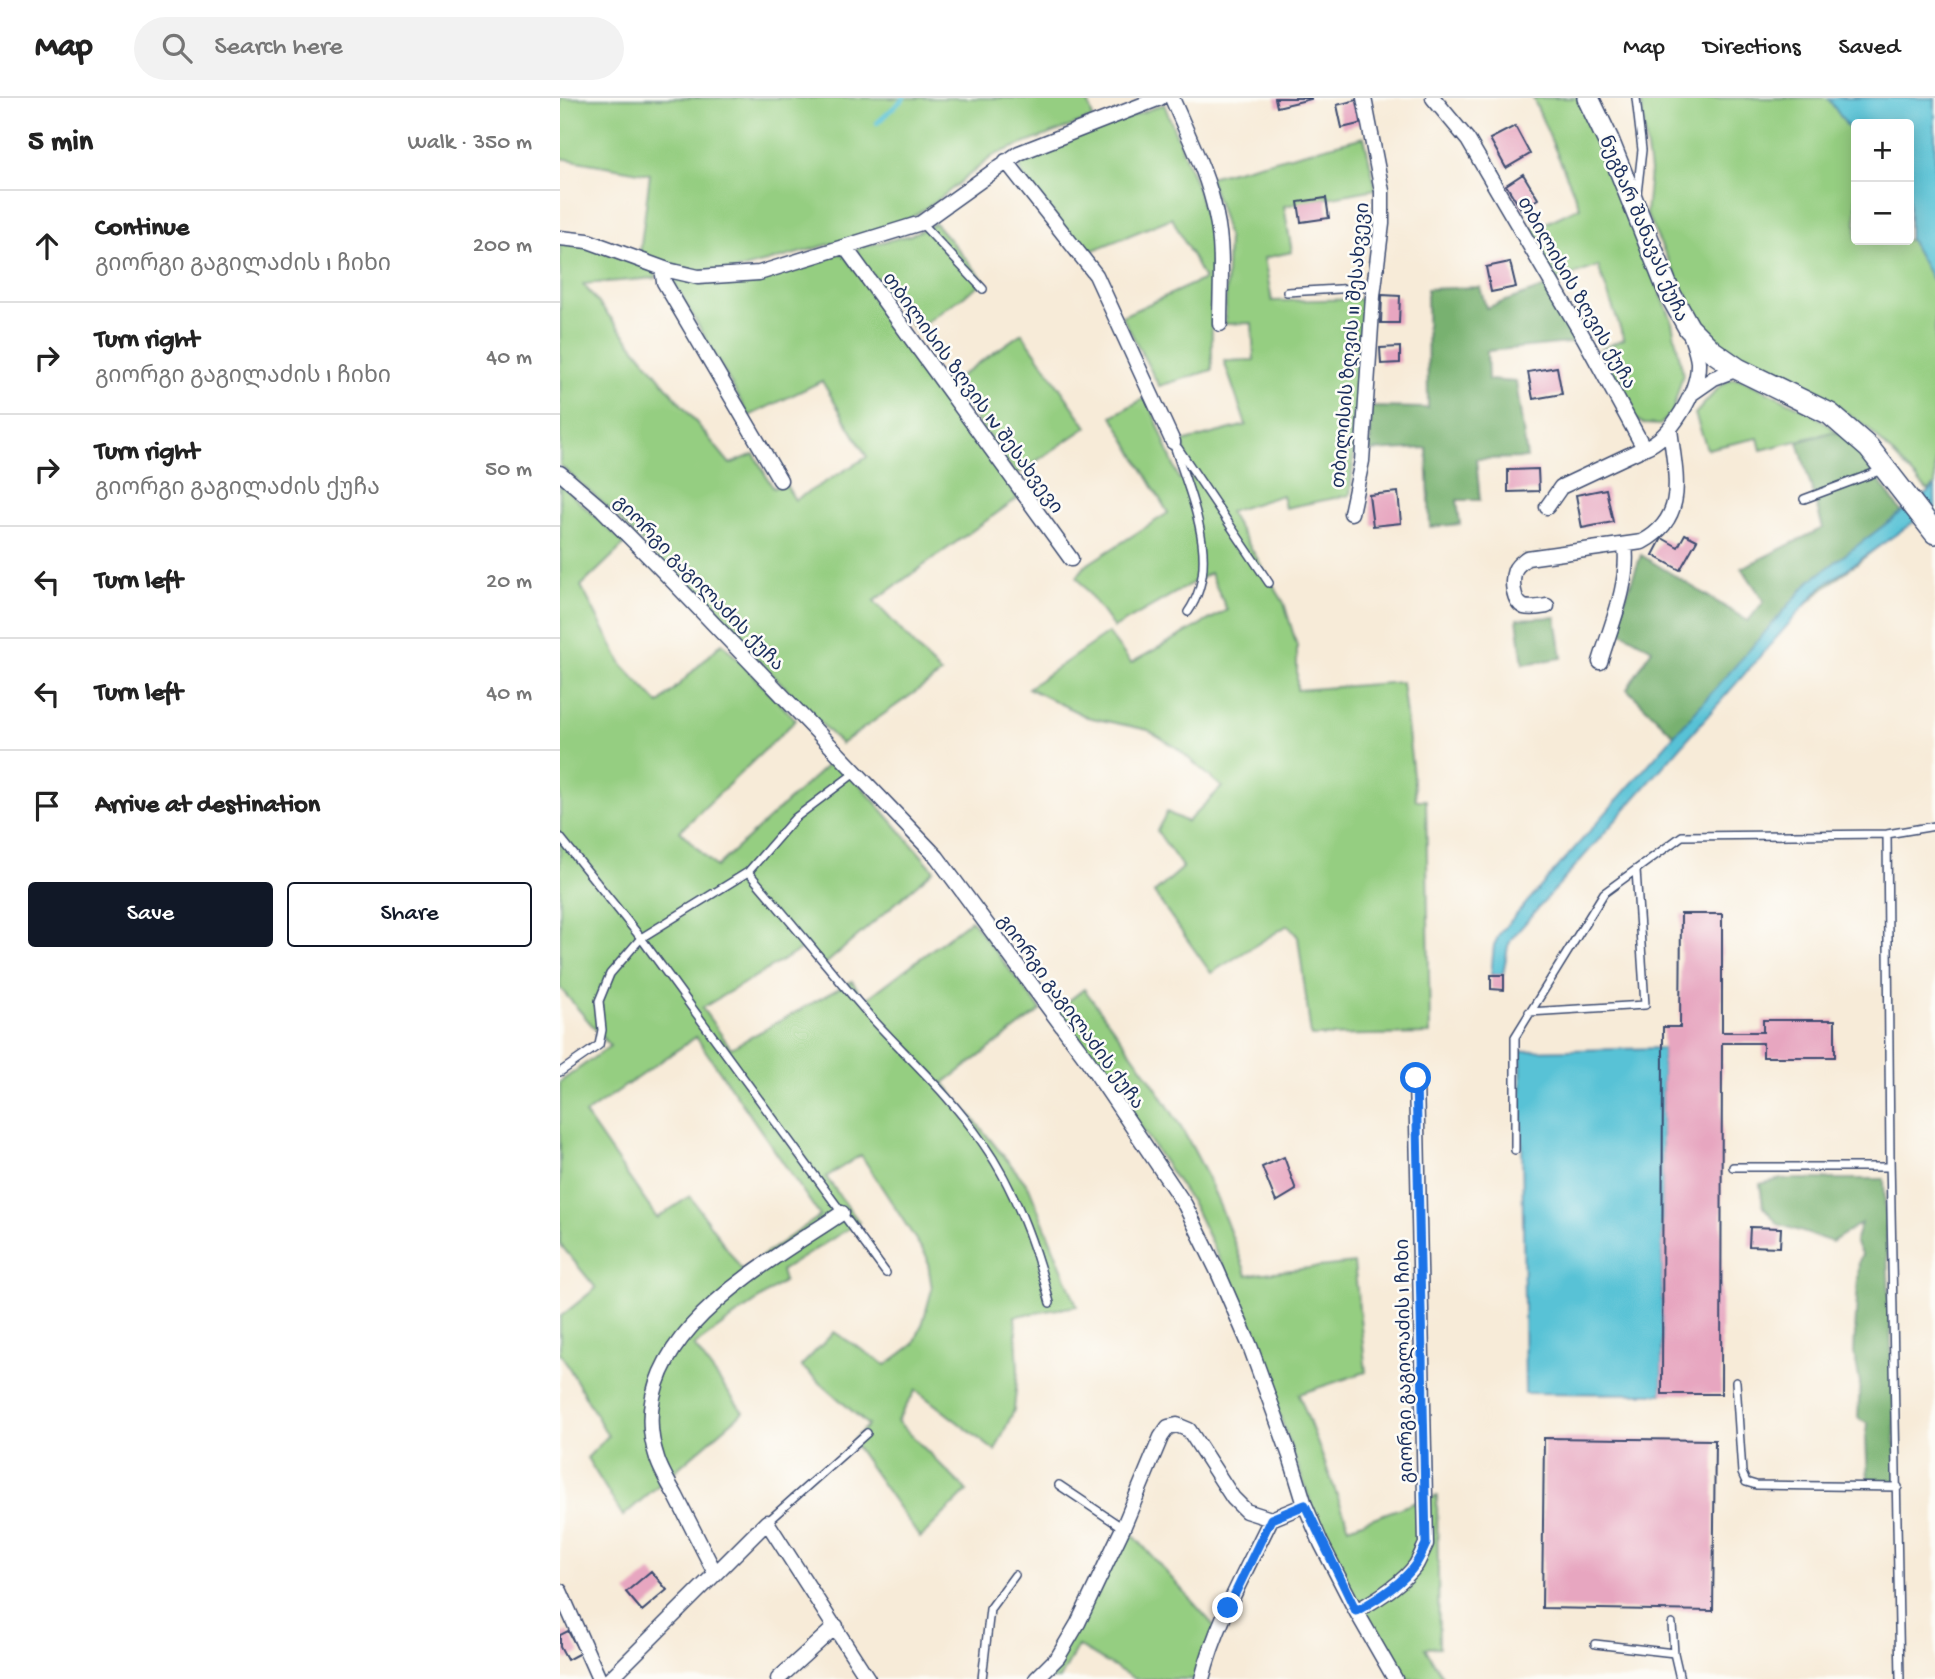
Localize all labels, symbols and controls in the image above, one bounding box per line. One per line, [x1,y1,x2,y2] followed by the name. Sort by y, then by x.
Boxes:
[134,17,624,80] search box
[35,29,92,67] text: Map
[158,29,196,67] icon: search
[214,33,343,64] text: Search here
[1623,34,1665,63] text: Map
[1703,34,1801,63] text: Directions
[1839,34,1900,63] text: Saved
[1851,119,1914,245] map controls
[1851,119,1914,182] button: +
[28,126,93,161] text: 5 min
[407,130,532,157] text: Walk · 350 m
[1592,132,1692,326] street label: ნუგზარ შანავას ქუჩა
[1851,182,1914,245] button: −
[1510,194,1639,394] street label: თბილისის ზღვის ქუჩა
[1329,202,1376,489] street label: თბილისის ზღვის II შესახვევი
[95,214,189,245] text: Continue
[28,227,66,265] icon: ahead
[473,233,532,260] text: 200 m
[95,252,391,279] text: გიორგი გაგილაძის I ჩიხი
[876,269,1066,519] street label: თბილისის ზღვის IV შესახვევი
[95,326,199,357] text: Turn right
[28,339,66,377] icon: right
[486,345,532,372] text: 40 m
[95,364,391,391] text: გიორგი გაგილაძის I ჩიხი
[95,438,199,469] text: Turn right
[28,451,66,489] icon: right
[485,457,532,484] text: 50 m
[95,476,380,503] text: გიორგი გაგილაძის ქუჩა
[607,491,788,677] street label: გიორგი გაგილაძის ქუჩა
[28,563,66,601] icon: left
[95,567,183,598] text: Turn left
[486,569,532,596] text: 20 m
[28,675,66,713] icon: left
[95,679,183,710] text: Turn left
[486,681,532,708] text: 40 m
[28,787,66,825] icon: arrive
[95,791,320,822] text: Arrive at destination
[28,882,273,947] button: Save
[287,882,532,947] button: Share
[991,911,1148,1115] street label: გიორგი გაგილაძის ქუჩა
[1400,1062,1431,1093] route start
[1392,1238,1420,1483] street label: გიორგი გაგილაძის I ჩიხი
[1212,1592,1243,1623] route end

